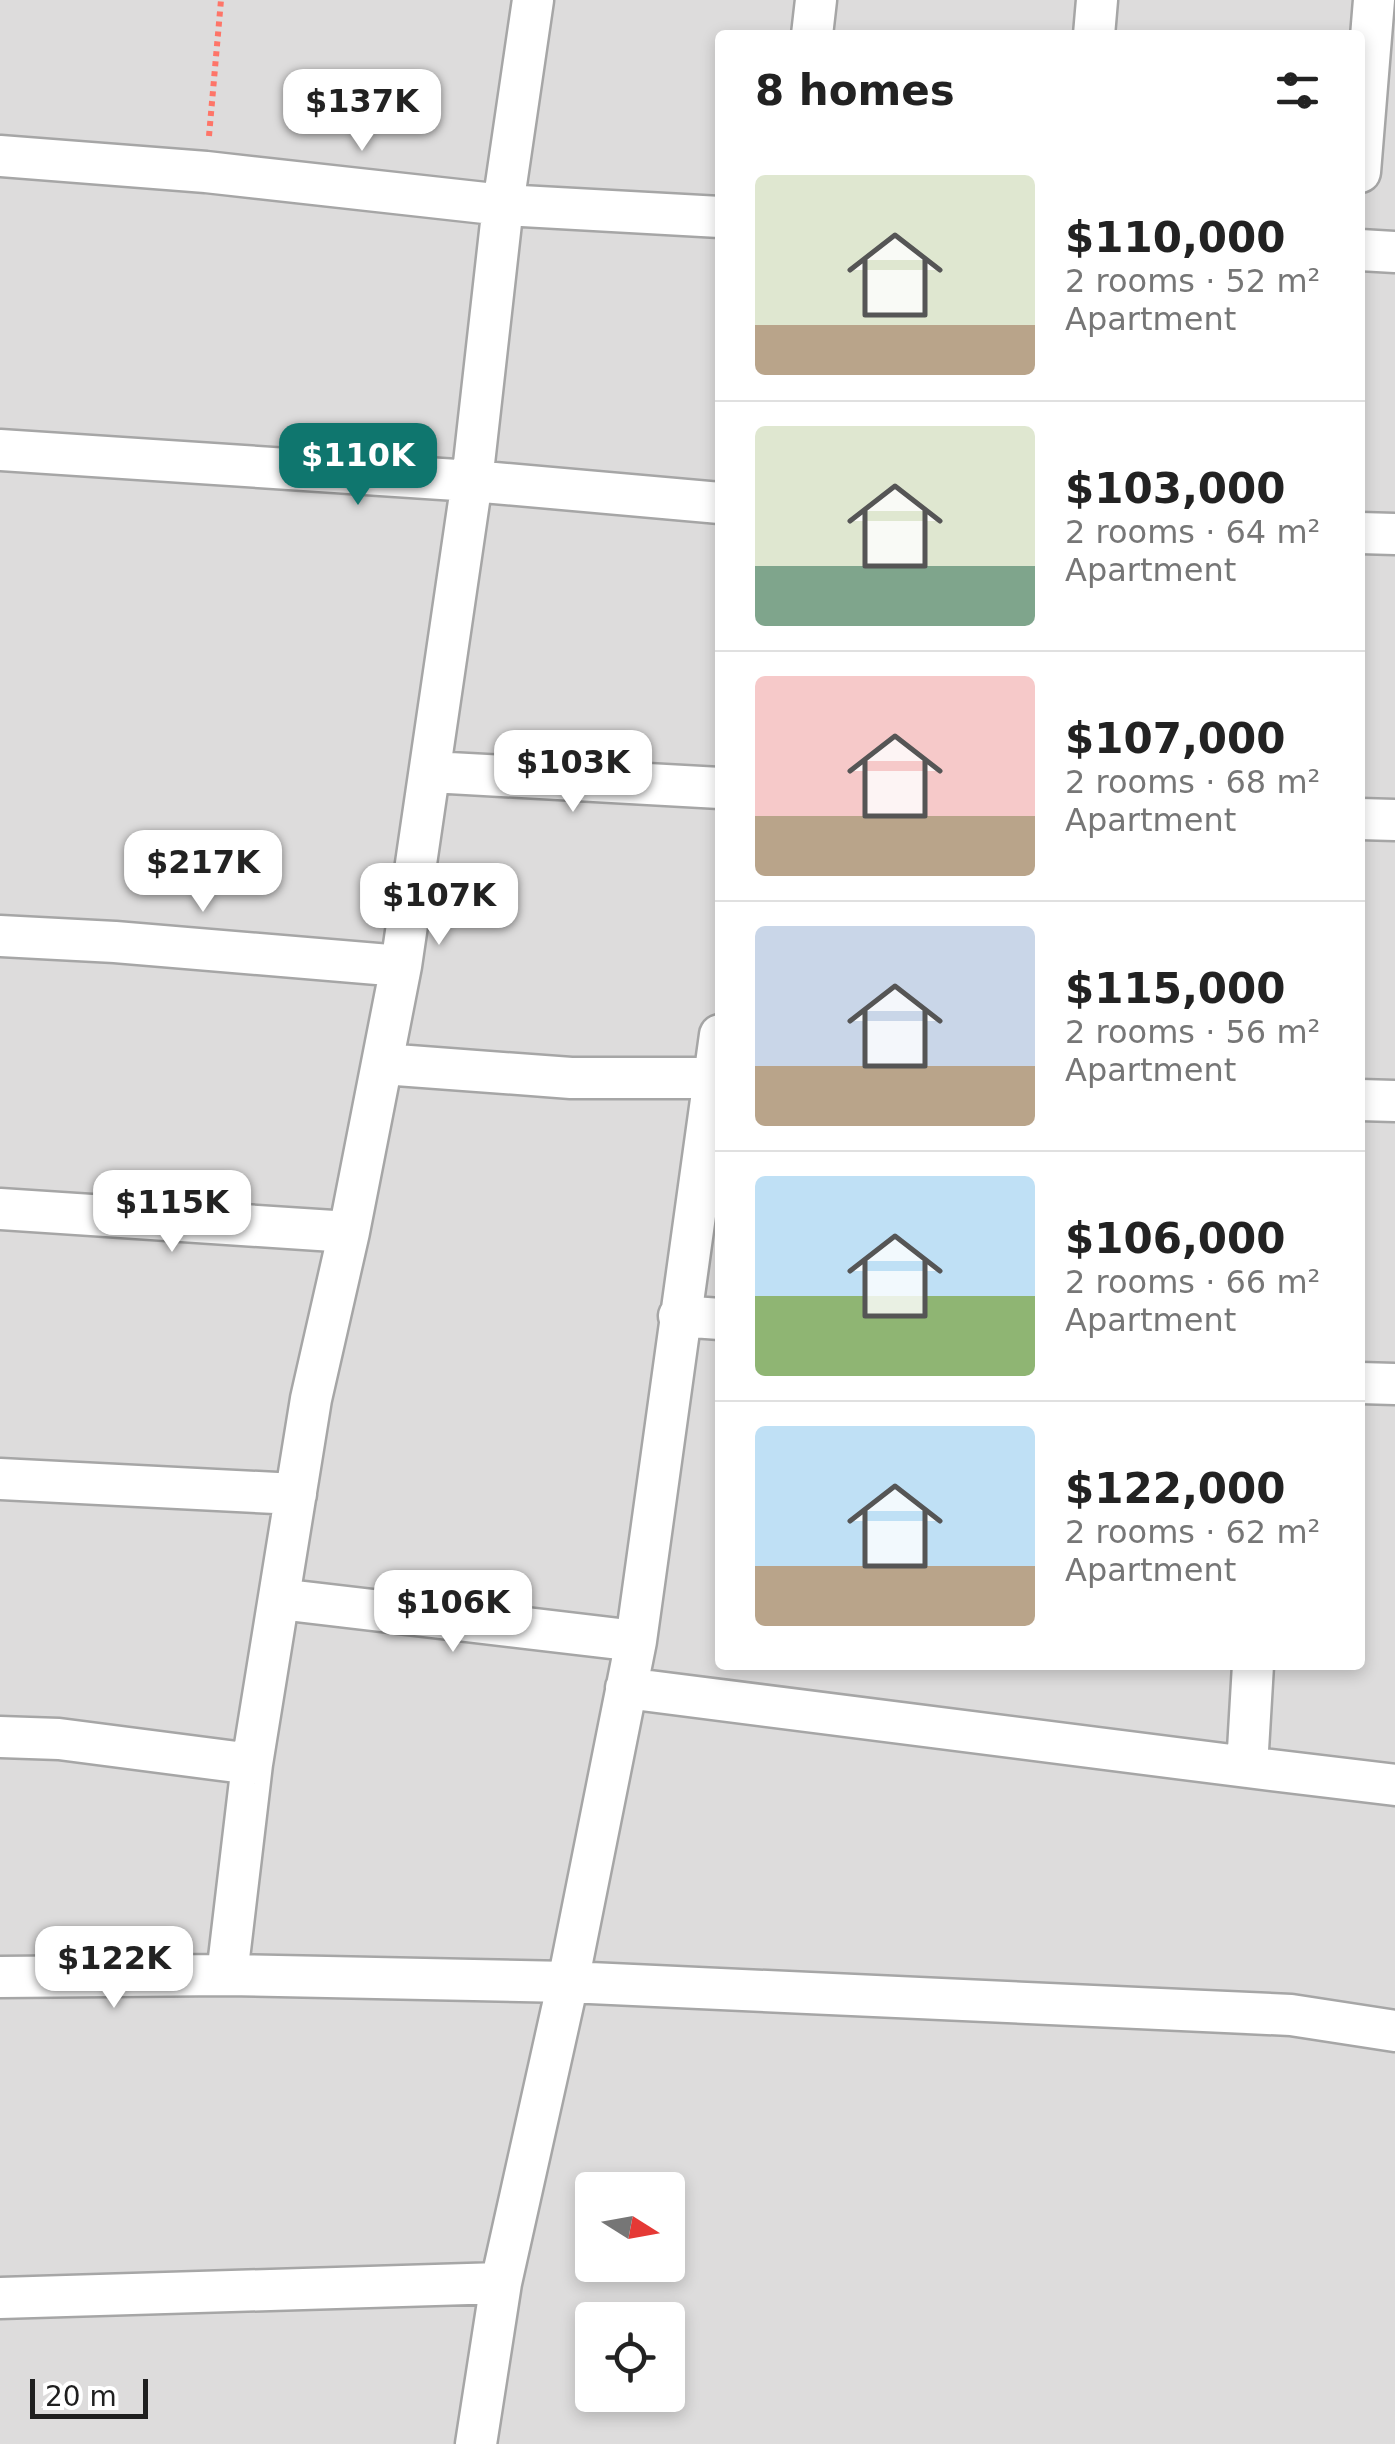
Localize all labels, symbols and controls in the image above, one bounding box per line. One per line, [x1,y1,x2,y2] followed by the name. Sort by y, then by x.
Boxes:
[1270,63,1325,118] icon: filters
[755,66,955,115] text: 8 homes
[292,69,432,154] pin: $137K
[305,82,419,120] text: $137K
[1065,213,1286,262] text: $110,000
[835,215,955,335] icon: home
[1065,262,1320,300] text: 2 rooms · 52 m²
[1065,300,1236,338] text: Apartment
[288,423,428,508] pin: $110K
[301,436,415,474] text: $110K
[1065,464,1286,513] text: $103,000
[835,466,955,586] icon: home
[1065,513,1320,551] text: 2 rooms · 64 m²
[1065,551,1236,589] text: Apartment
[1065,714,1286,763] text: $107,000
[835,716,955,836] icon: home
[503,730,643,815] pin: $103K
[516,743,630,781] text: $103K
[1065,763,1320,801] text: 2 rooms · 68 m²
[1065,801,1236,839] text: Apartment
[133,830,273,915] pin: $217K
[146,843,260,881] text: $217K
[369,863,509,948] pin: $107K
[382,876,496,914] text: $107K
[1065,964,1286,1013] text: $115,000
[835,966,955,1086] icon: home
[1065,1013,1320,1051] text: 2 rooms · 56 m²
[1065,1051,1236,1089] text: Apartment
[102,1170,242,1255] pin: $115K
[115,1183,229,1221] text: $115K
[1065,1214,1286,1263] text: $106,000
[835,1216,955,1336] icon: home
[1065,1263,1320,1301] text: 2 rooms · 66 m²
[1065,1301,1236,1339] text: Apartment
[1065,1464,1286,1513] text: $122,000
[835,1466,955,1586] icon: home
[1065,1513,1320,1551] text: 2 rooms · 62 m²
[1065,1551,1236,1589] text: Apartment
[383,1570,523,1655] pin: $106K
[396,1583,510,1621] text: $106K
[44,1926,184,2011] pin: $122K
[57,1939,171,1977] text: $122K
[575,2172,685,2282] north arrow
[575,2172,685,2412] map controls
[575,2302,685,2412] button: locate
[30,2374,148,2418] scale bar
[45,2380,117,2413] text: 20 m

